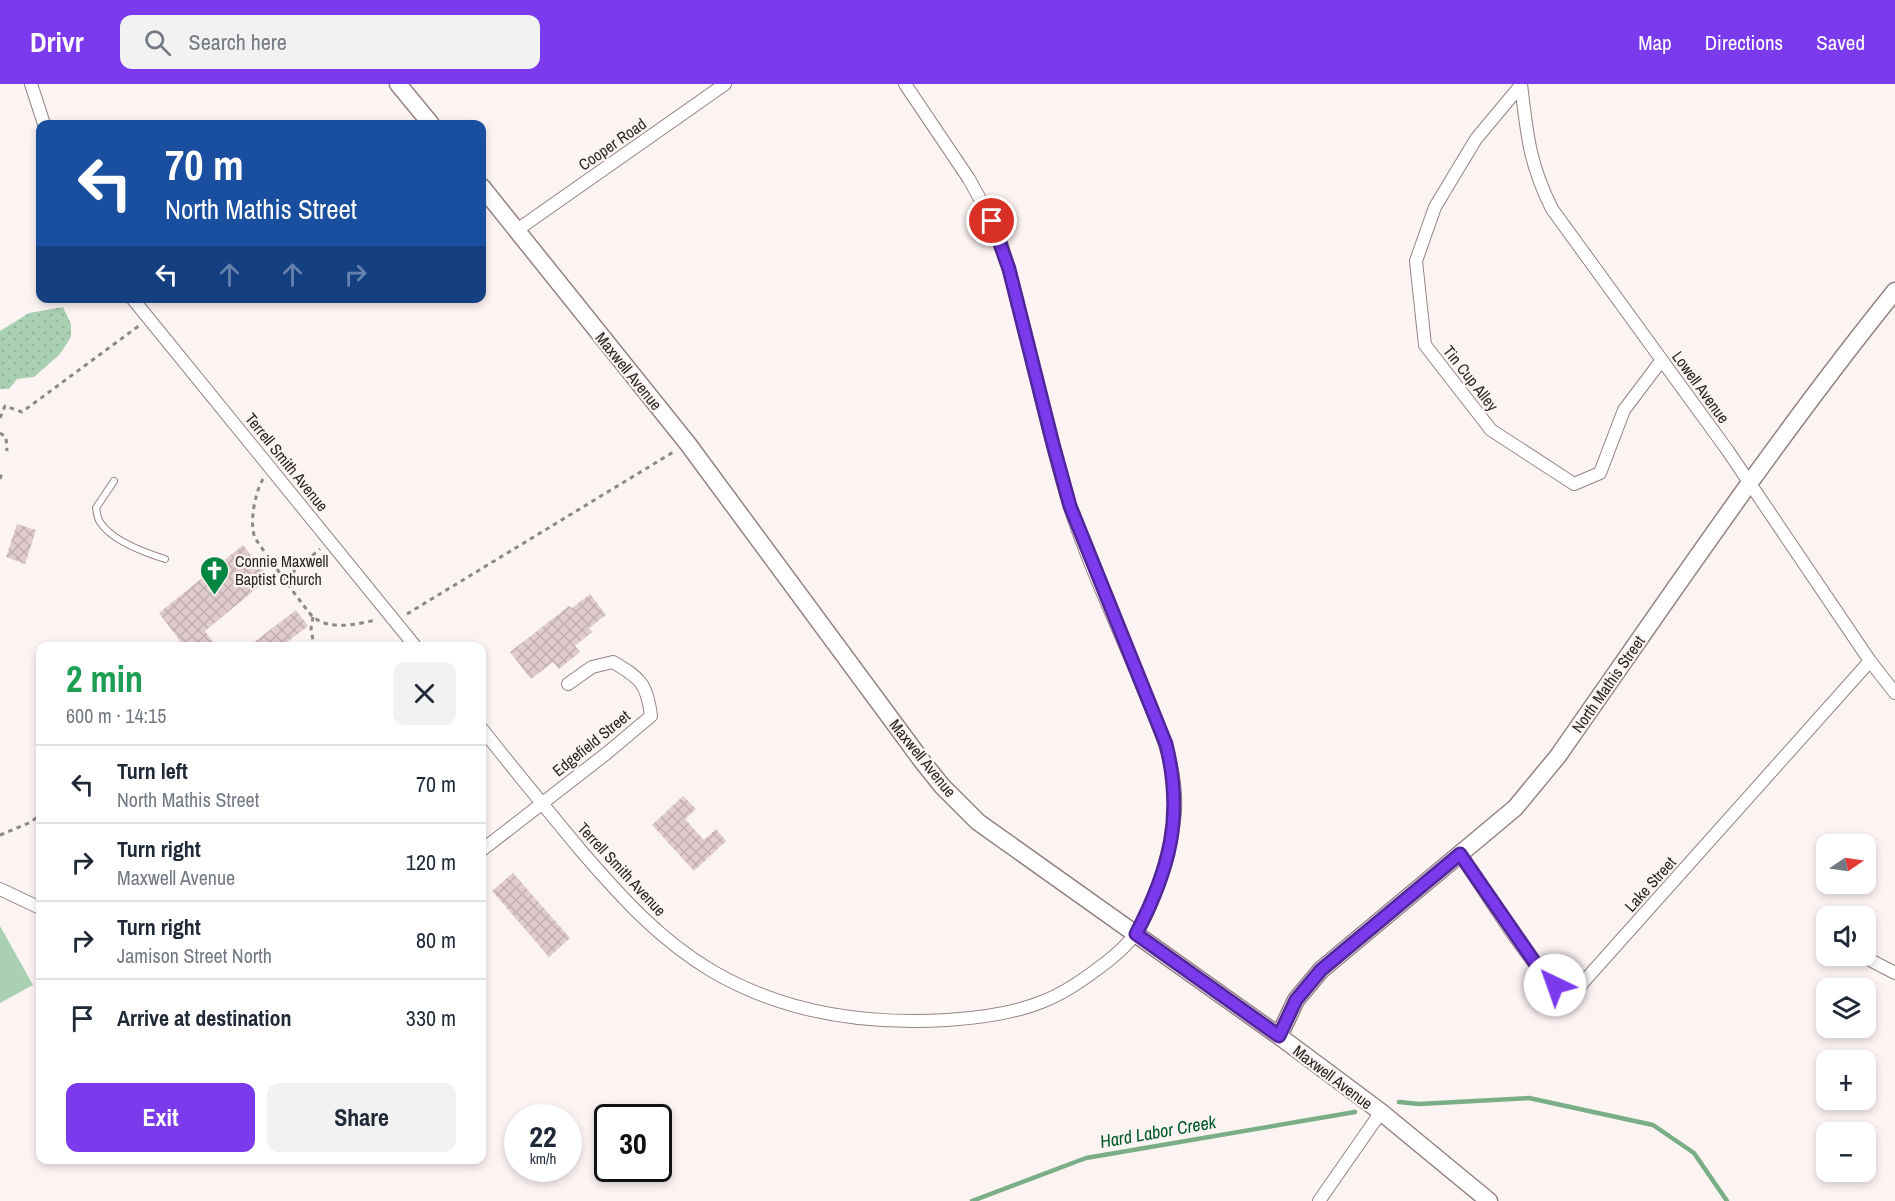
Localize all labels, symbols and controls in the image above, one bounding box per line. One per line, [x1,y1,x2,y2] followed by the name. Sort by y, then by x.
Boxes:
[120,15,540,69] search box
[30,23,84,61] text: Drivr
[141,26,174,59] icon: search
[189,27,287,57] text: Search here
[1638,28,1672,57] text: Map
[1705,28,1783,57] text: Directions
[1816,28,1865,57] text: Saved
[574,113,650,175] street label: Cooper Road
[165,137,244,193] text: 70 m
[66,144,144,222] icon: left
[165,191,357,227] text: North Mathis Street
[966,195,1017,246] pin
[975,204,1008,237] icon: arrive
[150,258,183,291] icon: left
[213,258,246,291] icon: ahead
[276,258,309,291] icon: ahead
[339,258,372,291] icon: right
[591,327,667,415] street label: Maxwell Avenue
[1438,341,1504,416] street label: Tin Cup Alley
[1667,346,1735,428] street label: Lowell Avenue
[240,408,334,516] street label: Terrell Smith Avenue
[235,550,328,590] place label: Connie Maxwell Baptist Church
[198,554,230,596] church icon: Connie Maxwell Baptist Church
[1566,631,1650,737] street label: North Mathis Street
[66,655,143,703] text: 2 min
[393,662,456,725] button: close
[66,702,166,729] text: 600 m · 14:15
[548,705,635,781] street label: Edgefield Street
[885,714,961,802] street label: Maxwell Avenue
[117,756,188,786] text: Turn left
[66,768,99,801] icon: left
[416,769,456,799] text: 70 m
[117,786,259,813] text: North Mathis Street
[573,817,671,921] street label: Terrell Smith Avenue
[117,834,201,864] text: Turn right
[1816,834,1876,894] north arrow
[1816,834,1876,1182] map controls
[66,846,99,879] icon: right
[406,847,456,877] text: 120 m
[1619,851,1681,916] street label: Lake Street
[117,864,235,891] text: Maxwell Avenue
[1816,906,1876,966] button: sound
[117,912,201,942] text: Turn right
[66,924,99,957] icon: right
[416,925,456,955] text: 80 m
[117,942,272,969] text: Jamison Street North
[1523,953,1587,1017] position arrow
[1816,978,1876,1038] button: layers
[66,1002,99,1035] icon: arrive
[117,1003,291,1033] text: Arrive at destination
[406,1003,456,1033] text: 330 m
[1289,1040,1377,1114] street label: Maxwell Avenue
[1816,1050,1876,1110] button: +
[66,1083,255,1152] button: Exit
[267,1083,456,1152] button: Share
[594,1104,672,1182] speed limit sign: 30
[1098,1109,1218,1154] water label: Hard Labor Creek
[529,1116,557,1156] text: 22
[1816,1122,1876,1182] button: −
[530,1148,556,1169] text: km/h

